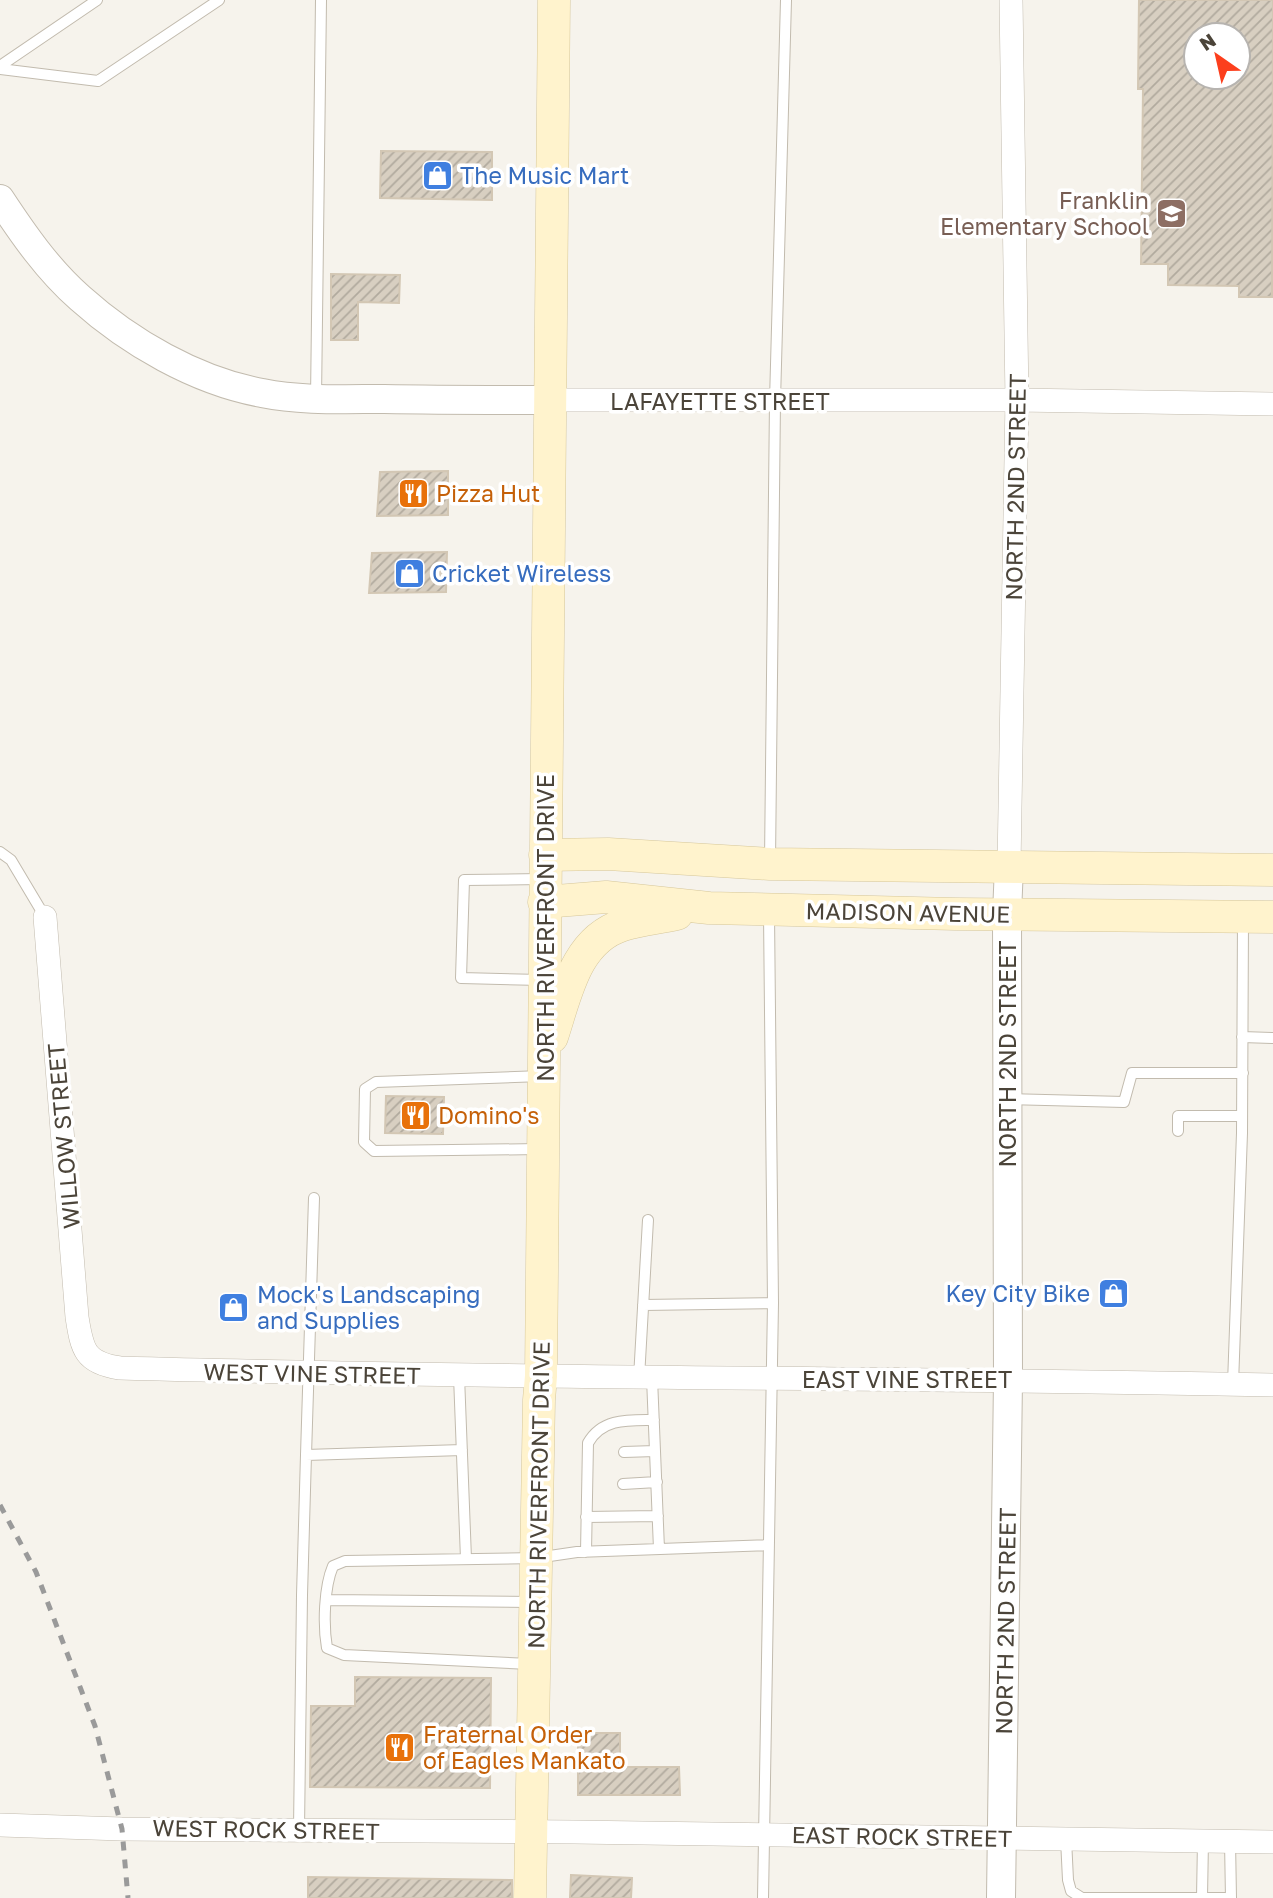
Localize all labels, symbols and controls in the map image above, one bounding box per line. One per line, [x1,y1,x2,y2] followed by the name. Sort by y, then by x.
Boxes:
[1182,21,1252,91] north arrow
[1195,28,1220,55] text: N
[420,158,454,192] shop icon: The Music Mart
[460,161,629,189] place label: The Music Mart
[940,186,1149,240] place label: Franklin Elementary School
[1155,196,1189,230] school or university icon: Franklin Elementary School
[999,373,1031,601] street label: NORTH 2ND STREET
[610,387,830,415] street label: LAFAYETTE STREET
[396,476,430,510] restaurant icon: Pizza Hut
[436,479,540,507] place label: Pizza Hut
[392,556,426,590] shop icon: Cricket Wireless
[432,559,611,587] place label: Cricket Wireless
[531,774,559,1082] street label: NORTH RIVERFRONT DRIVE
[805,896,1011,928] street label: MADISON AVENUE
[993,940,1021,1168] street label: NORTH 2ND STREET
[41,1042,85,1230] street label: WILLOW STREET
[398,1098,432,1132] restaurant icon: Domino's
[438,1101,539,1129] place label: Domino's
[1096,1276,1130,1310] shop icon: Key City Bike
[946,1279,1090,1307] place label: Key City Bike
[257,1280,481,1334] place label: Mock's Landscaping and Supplies
[217,1290,251,1324] shop icon: Mock's Landscaping and Supplies
[521,1341,555,1649] street label: NORTH RIVERFRONT DRIVE
[203,1357,421,1389] street label: WEST VINE STREET
[802,1365,1012,1393] street label: EAST VINE STREET
[989,1507,1021,1735] street label: NORTH 2ND STREET
[423,1720,626,1774] place label: Fraternal Order of Eagles Mankato
[383,1730,417,1764] restaurant icon: Fraternal Order of Eagles Mankato
[152,1813,380,1845] street label: WEST ROCK STREET
[791,1820,1013,1852] street label: EAST ROCK STREET

